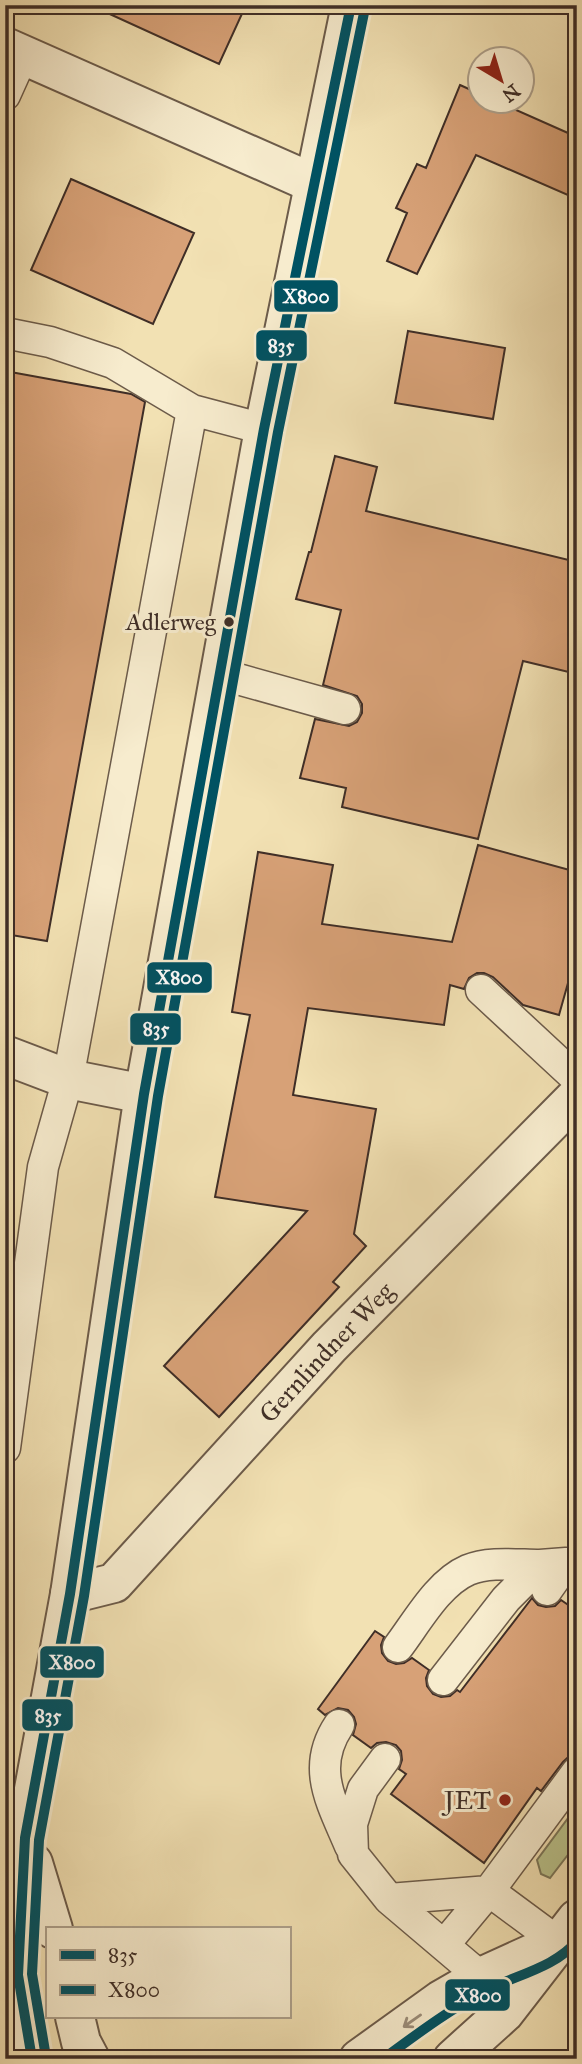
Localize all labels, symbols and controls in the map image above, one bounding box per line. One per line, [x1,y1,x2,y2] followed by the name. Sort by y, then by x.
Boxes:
[466,46,536,116] north arrow
[498,79,525,107] text: N
[273,279,339,313] line badge: X800
[282,285,329,308] text: X800
[255,329,308,362] line badge: 835
[268,334,294,358] text: 835
[125,607,217,637] place label: Adlerweg
[222,615,236,629] marker: Adlerweg
[146,961,213,994] line badge: X800
[155,966,202,989] text: X800
[129,1012,182,1046] line badge: 835
[143,1017,169,1041] text: 835
[252,1274,401,1429] street label: Gernlindner Weg
[39,1645,105,1679] line badge: X800
[48,1651,95,1674] text: X800
[21,1698,74,1732] line badge: 835
[35,1704,61,1728] text: 835
[441,1784,491,1816] place label: JET
[497,1792,513,1808] marker: JET
[46,1927,290,2018] legend
[108,1942,138,1968] text: 835
[108,1977,160,2003] text: X800
[444,1978,511,2012] line badge: X800
[454,1984,501,2007] text: X800
[403,2014,422,2028] one-way arrow

